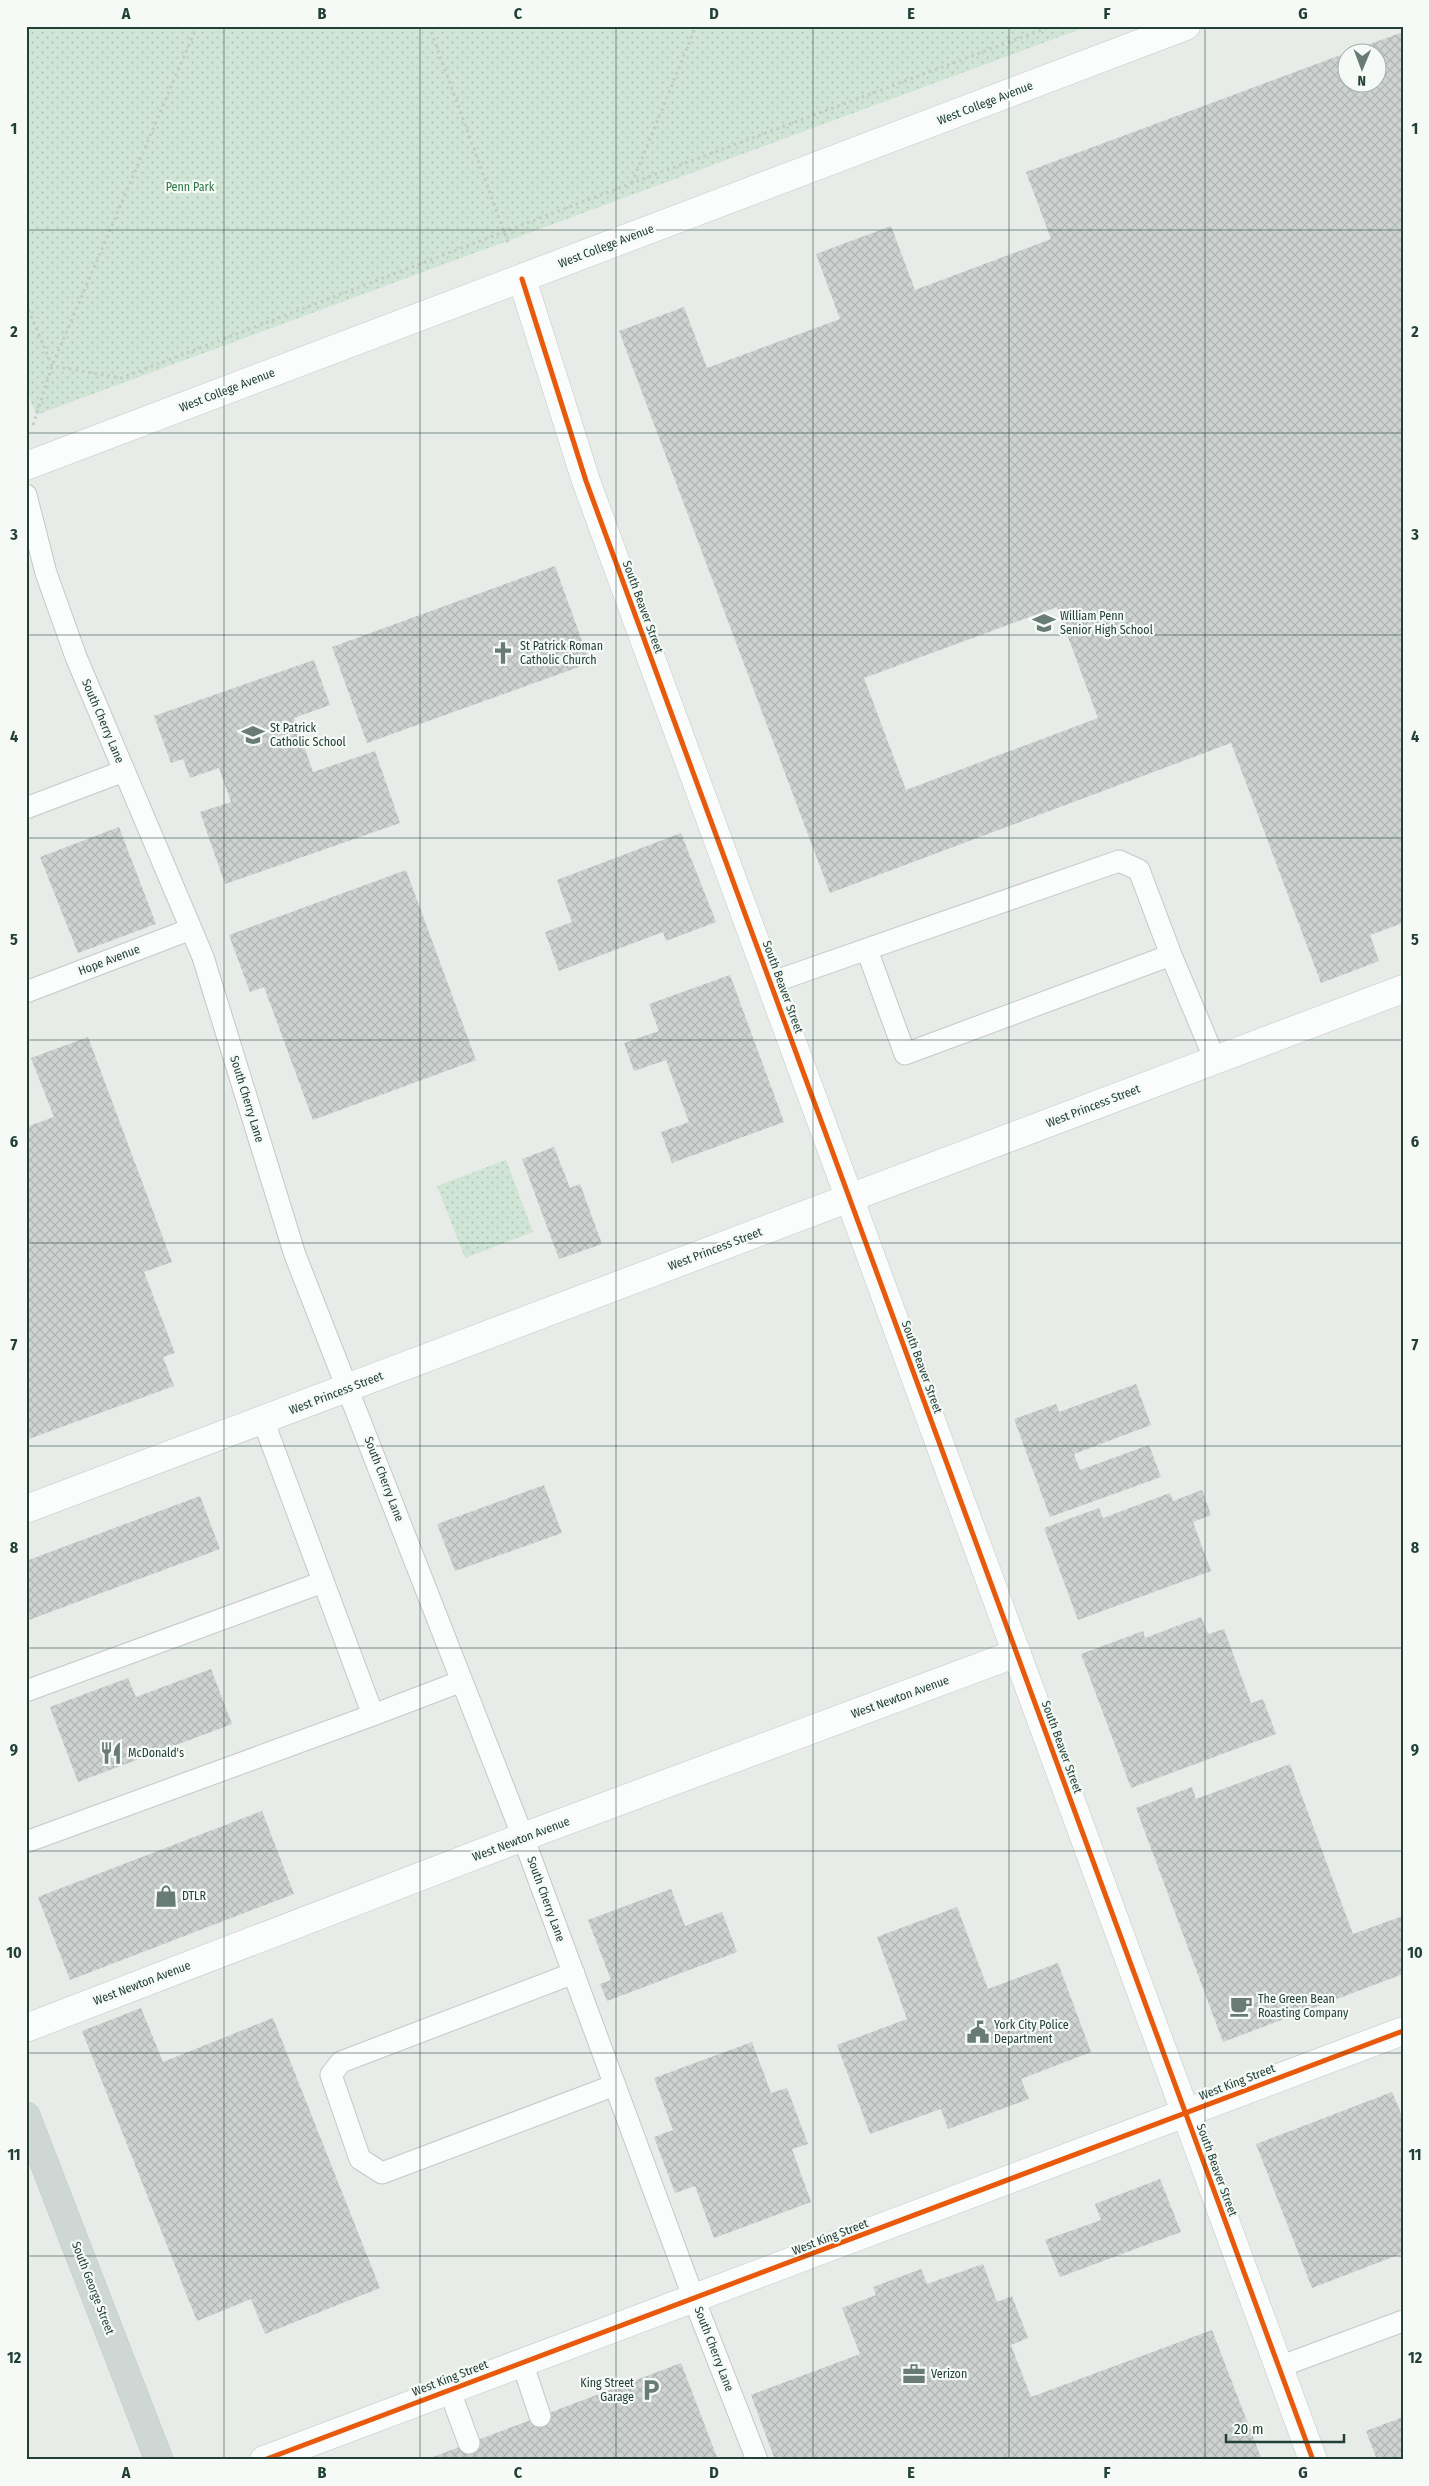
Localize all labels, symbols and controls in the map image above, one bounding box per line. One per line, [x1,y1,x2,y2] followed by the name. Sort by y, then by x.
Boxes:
[121,4,131,23] text: A
[318,4,327,23] text: B
[514,4,523,23] text: C
[709,4,719,23] text: D
[907,4,915,23] text: E
[1103,4,1111,23] text: F
[1298,4,1308,23] text: G
[1336,42,1386,92] north arrow
[1357,72,1366,89] text: N
[935,78,1035,128] street label: West College Avenue
[11,119,17,138] text: 1
[1412,119,1418,138] text: 1
[166,180,215,194] park label: Penn Park
[556,221,656,271] street label: West College Avenue
[9,322,18,341] text: 2
[1410,322,1419,341] text: 2
[177,365,277,415] street label: West College Avenue
[9,525,18,544] text: 3
[1410,525,1419,544] text: 3
[620,559,666,655] street label: South Beaver Street
[1060,609,1153,637] place label: William Penn Senior High School
[1031,610,1057,636] school or university icon: William Penn Senior High School
[520,639,603,667] place label: St Patrick Roman Catholic Church
[490,640,516,666] church icon: St Patrick Roman Catholic Church
[79,677,127,765] street label: South Cherry Lane
[270,721,346,749] place label: St Patrick Catholic School
[240,722,266,748] school or university icon: St Patrick Catholic School
[10,727,18,746] text: 4
[1411,727,1419,746] text: 4
[10,930,18,949] text: 5
[1411,930,1419,949] text: 5
[760,939,806,1035] street label: South Beaver Street
[76,942,142,978] street label: Hope Avenue
[227,1054,267,1144] street label: South Cherry Lane
[1044,1082,1142,1130] street label: West Princess Street
[10,1132,18,1151] text: 6
[1411,1132,1419,1151] text: 6
[666,1225,764,1273] street label: West Princess Street
[899,1319,945,1415] street label: South Beaver Street
[11,1335,18,1354] text: 7
[1412,1335,1419,1354] text: 7
[287,1369,385,1417] street label: West Princess Street
[361,1435,407,1523] street label: South Cherry Lane
[10,1538,19,1557] text: 8
[1411,1538,1420,1557] text: 8
[849,1673,951,1721] street label: West Newton Avenue
[1039,1699,1085,1795] street label: South Beaver Street
[10,1740,18,1759] text: 9
[98,1740,124,1766] restaurant icon: McDonald's
[1411,1740,1419,1759] text: 9
[128,1746,184,1760] place label: McDonald's
[470,1814,572,1864] street label: West Newton Avenue
[524,1854,568,1944] street label: South Cherry Lane
[153,1883,179,1909] shop icon: DTLR
[182,1889,206,1903] place label: DTLR
[6,1943,22,1962] text: 10
[1407,1943,1423,1962] text: 10
[91,1958,193,2008] street label: West Newton Avenue
[1258,1992,1349,2020] place label: The Green Bean Roasting Company
[1228,1993,1254,2019] cafe icon: The Green Bean Roasting Company
[994,2018,1069,2046] place label: York City Police Department
[965,2019,991,2045] public building icon: York City Police Department
[1197,2061,1277,2103] street label: West King Street
[1194,2122,1240,2218] street label: South Beaver Street
[7,2145,21,2164] text: 11
[1408,2145,1422,2164] text: 11
[790,2216,870,2258] street label: West King Street
[69,2240,117,2337] street label: South George Street
[691,2305,737,2393] street label: South Cherry Lane
[7,2348,22,2367] text: 12
[1408,2348,1423,2367] text: 12
[410,2357,490,2399] street label: West King Street
[901,2361,927,2387] office icon: Verizon
[931,2367,967,2381] place label: Verizon
[580,2376,634,2404] place label: King Street Garage
[638,2377,664,2403] parking icon: King Street Garage
[1226,2411,1344,2443] scale bar
[1234,2420,1264,2438] text: 20 m
[121,2463,131,2482] text: A
[318,2463,327,2482] text: B
[514,2463,523,2482] text: C
[709,2463,719,2482] text: D
[907,2463,915,2482] text: E
[1103,2463,1111,2482] text: F
[1298,2463,1308,2482] text: G

